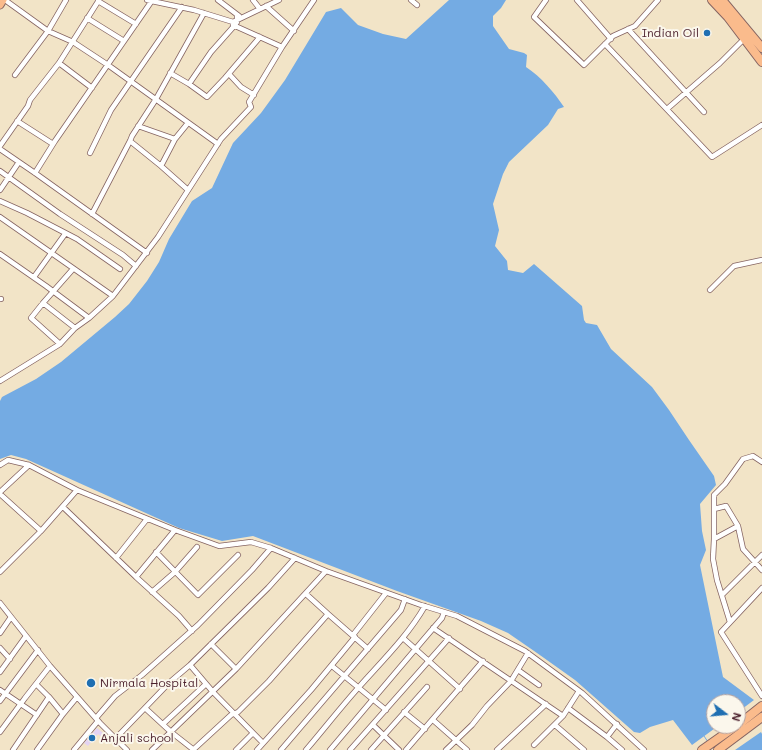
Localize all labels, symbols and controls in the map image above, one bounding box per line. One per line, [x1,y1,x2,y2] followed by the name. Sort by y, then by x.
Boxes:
[642,26,699,40] place label: Indian Oil
[702,28,712,38] marker: Indian Oil
[100,676,198,690] place label: Nirmala Hospital
[85,677,97,689] marker: Nirmala Hospital
[706,694,746,734] north arrow
[729,711,745,723] text: N
[100,731,174,745] place label: Anjali school
[87,733,97,743] marker: Anjali school

